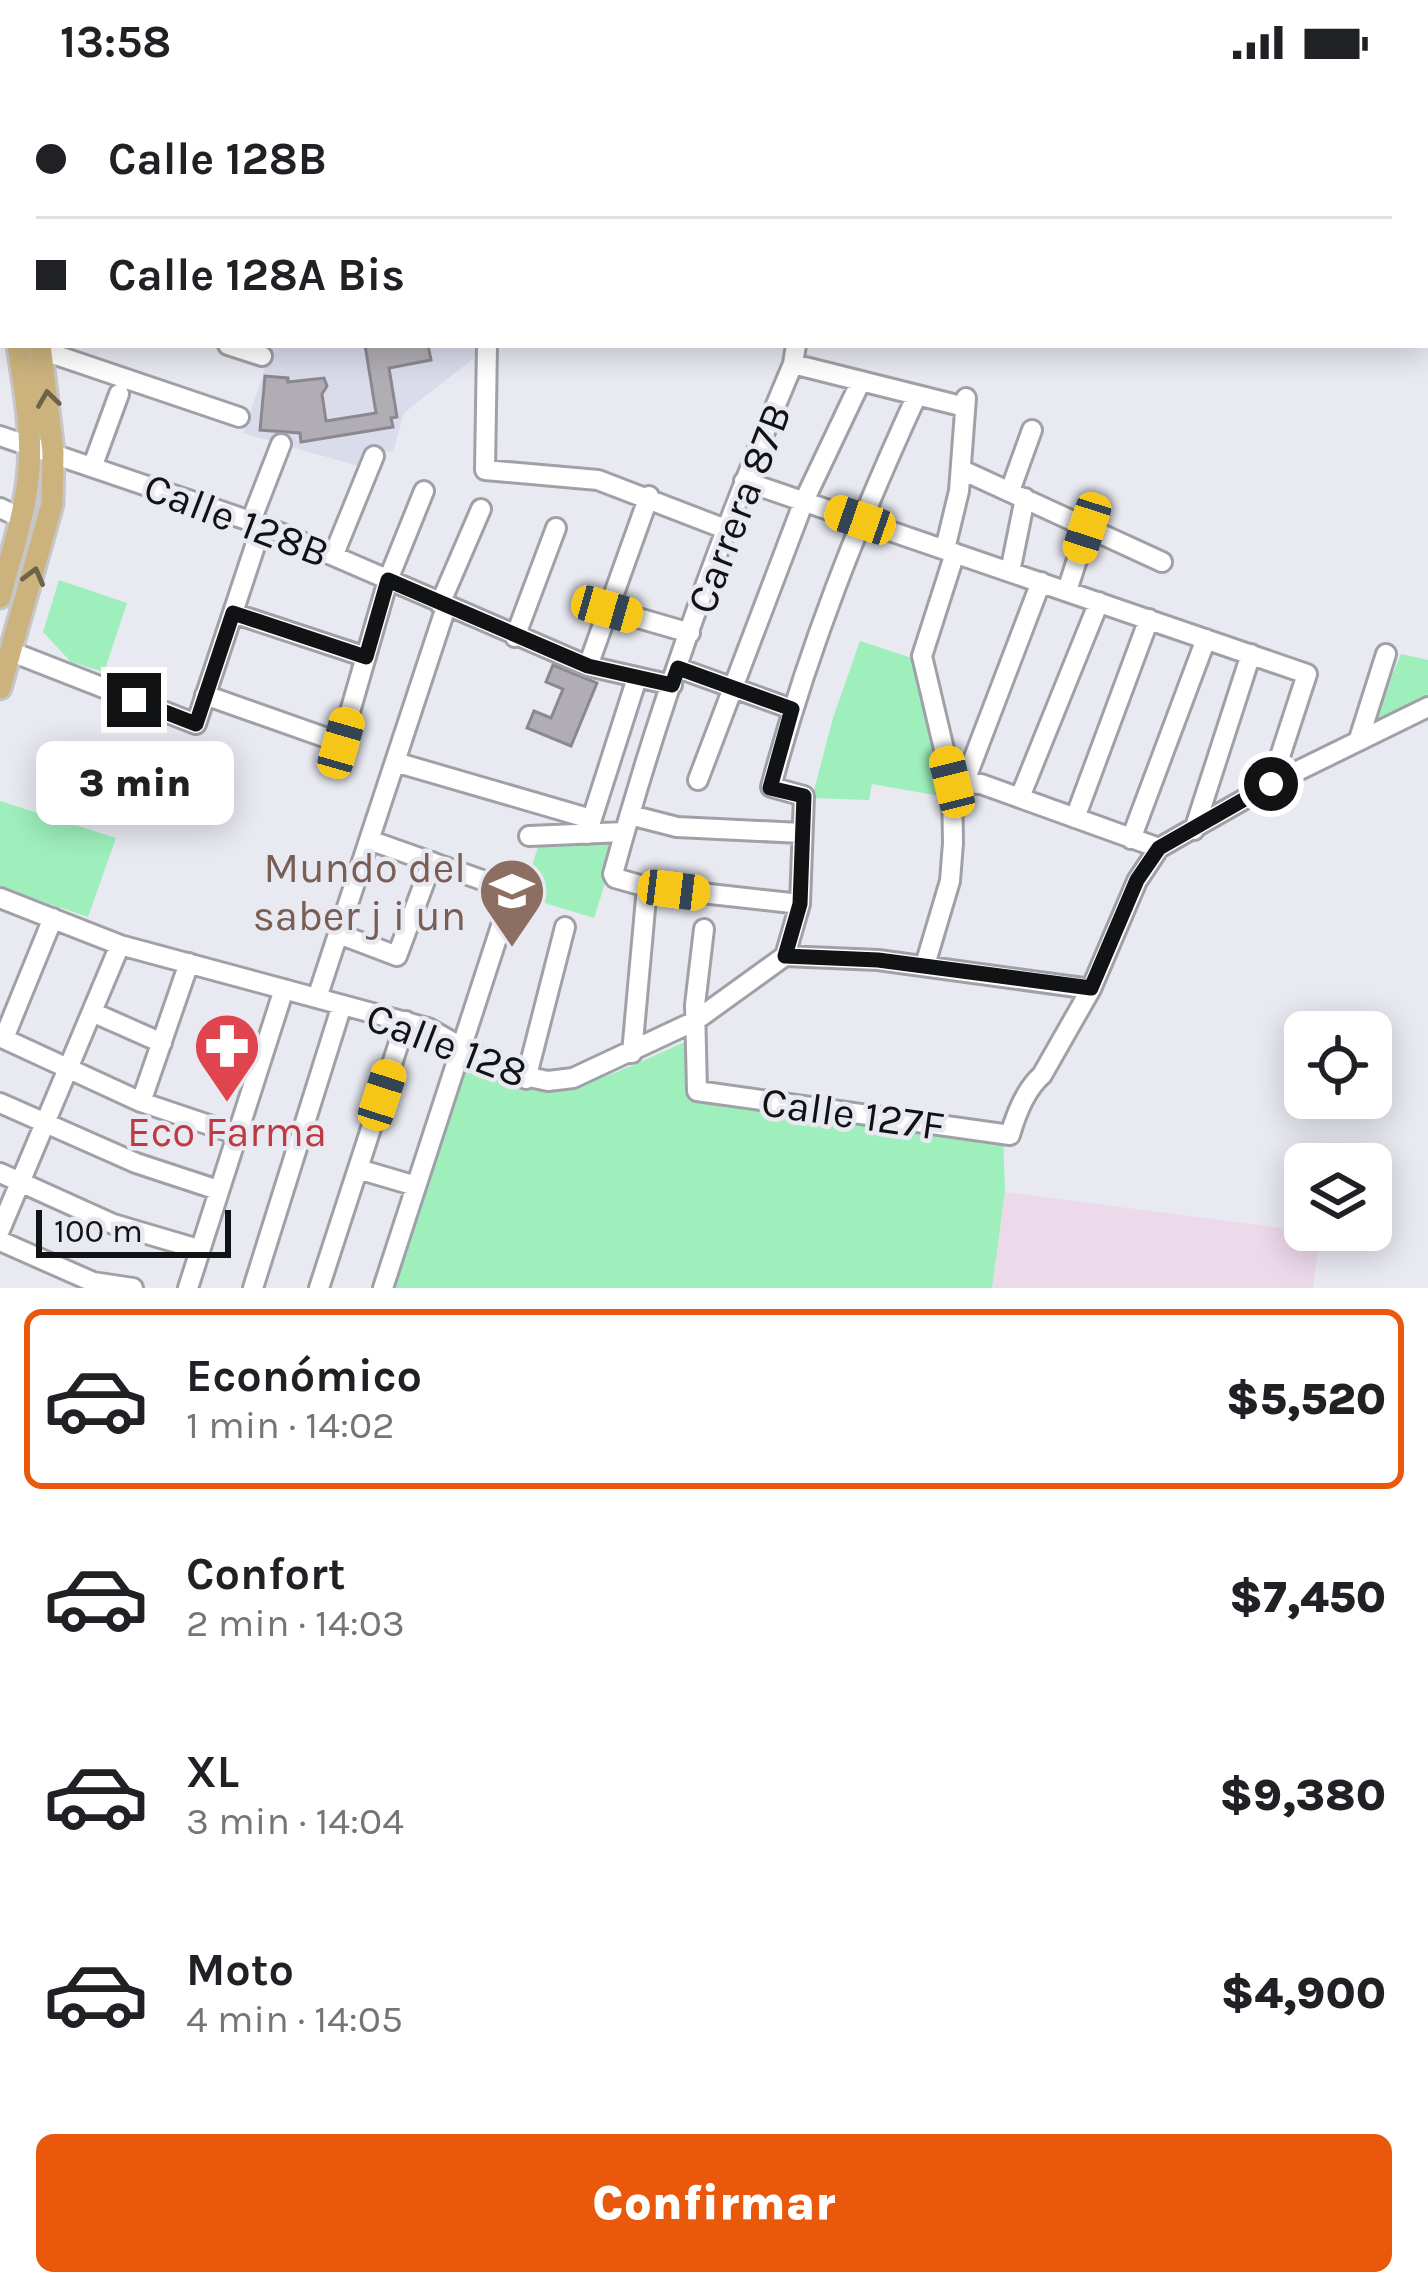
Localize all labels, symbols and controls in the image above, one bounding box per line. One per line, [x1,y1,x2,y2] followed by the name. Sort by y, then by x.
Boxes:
[60,16,171,68] text: 13:58
[108,133,327,185] text: Calle 128B
[108,249,405,301] text: Calle 128A Bis
[35,389,61,408] one-way arrow
[676,396,802,620] street label: Carrera 87B
[137,462,336,578] street label: Calle 128B
[1059,488,1115,568] car
[820,491,900,549] car
[20,566,45,586] one-way arrow
[567,582,647,636] car
[107,673,161,727] route end
[314,703,368,783] car
[35,742,233,826] callout: 3 min
[926,743,978,821] car
[1244,757,1298,811] route start
[79,760,191,806] text: 3 min
[253,843,466,941] place label: Mundo del saber j i un
[477,856,547,950] school or university icon: Mundo del saber j i un
[636,868,712,912] car
[359,991,534,1098] street label: Calle 128
[192,1011,262,1105] pharmacy icon: Eco Farma
[1284,1011,1392,1251] map controls
[1284,1011,1392,1119] button: locate
[354,1055,410,1135] car
[758,1076,947,1152] street label: Calle 127F
[127,1107,327,1157] place label: Eco Farma
[1284,1143,1392,1251] button: layers
[36,1204,231,1257] scale bar
[54,1212,143,1250] text: 100 m
[42,1345,150,1453] icon: car
[186,1350,422,1402] text: Económico
[1226,1373,1386,1425] text: $5,520
[186,1402,395,1448] text: 1 min · 14:02
[42,1543,150,1651] icon: car
[186,1548,345,1600] text: Confort
[1229,1571,1386,1623] text: $7,450
[186,1600,405,1646] text: 2 min · 14:03
[42,1741,150,1849] icon: car
[186,1746,239,1798] text: XL
[1220,1769,1386,1821] text: $9,380
[186,1798,404,1844] text: 3 min · 14:04
[42,1939,150,2047] icon: car
[186,1944,294,1996] text: Moto
[1221,1967,1386,2019] text: $4,900
[186,1996,403,2042] text: 4 min · 14:05
[36,2134,1392,2272] button: Confirmar

